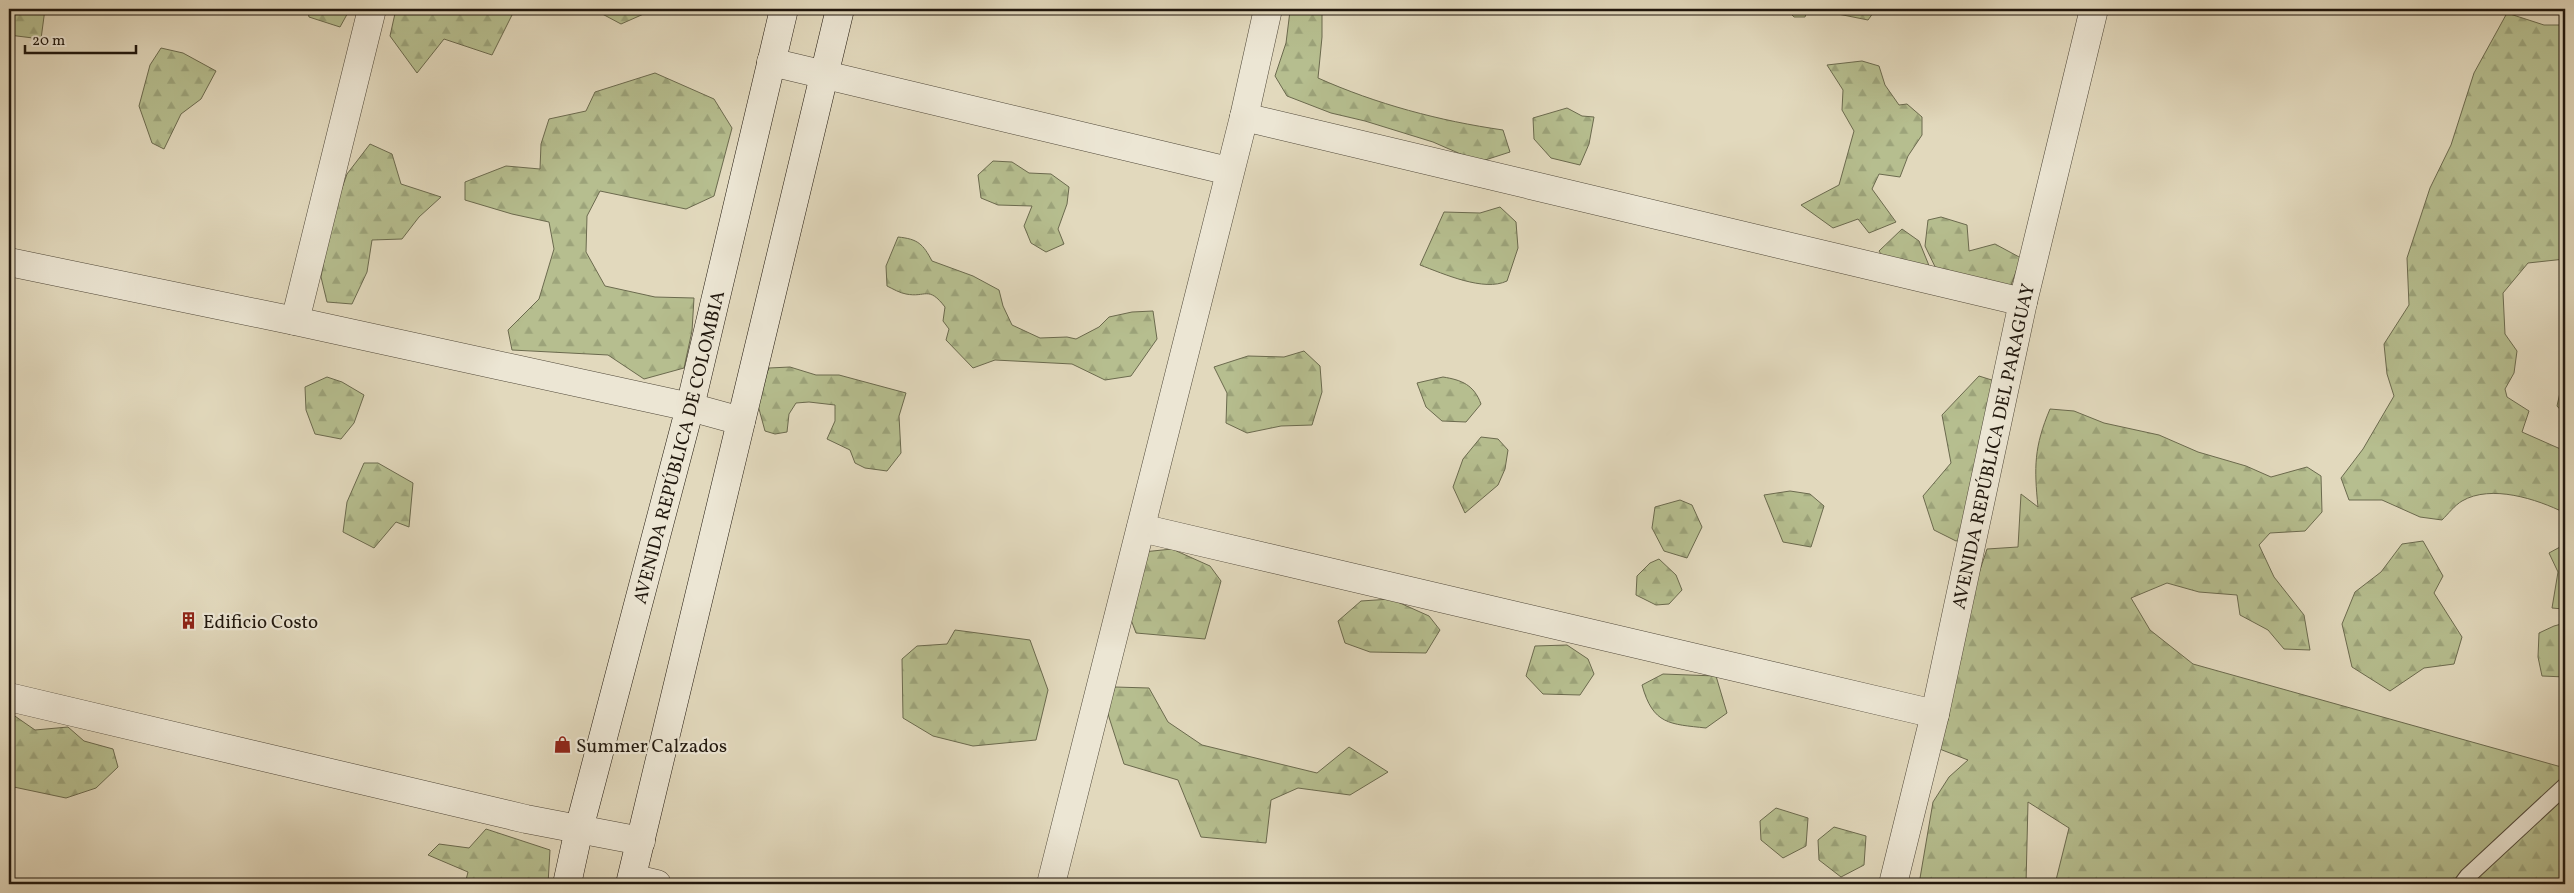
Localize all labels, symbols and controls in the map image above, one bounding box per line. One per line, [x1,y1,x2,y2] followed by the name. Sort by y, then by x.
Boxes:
[25,22,136,54] scale bar
[32,31,65,52] text: 20 m
[1947,281,2042,612] street label: AVENIDA REPÚBLICA DEL PARAGUAY
[628,288,732,607] street label: AVENIDA REPÚBLICA DE COLOMBIA
[203,610,318,636] place label: Edificio Costo
[179,611,199,631] building icon: Edificio Costo
[576,734,727,760] place label: Summer Calzados
[552,735,572,755] shop icon: Summer Calzados

